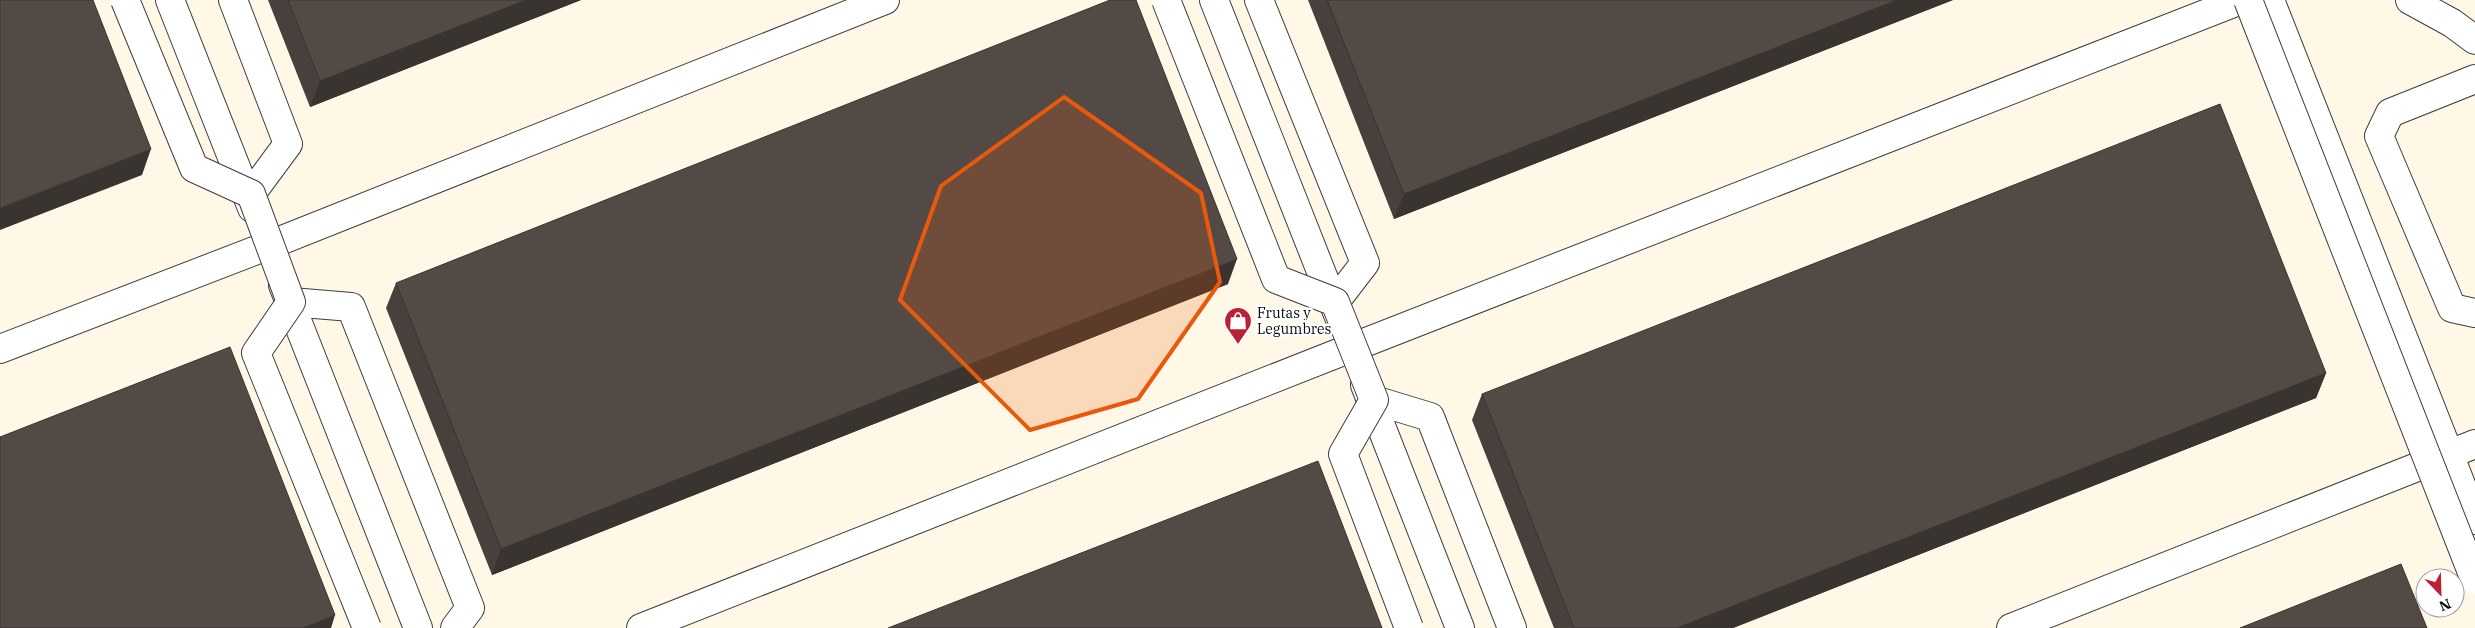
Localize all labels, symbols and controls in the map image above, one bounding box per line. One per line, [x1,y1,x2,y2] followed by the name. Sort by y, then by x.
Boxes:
[1257,304,1332,338] place label: Frutas y Legumbres
[1223,306,1253,345] shop icon: Frutas y Legumbres
[2415,568,2465,618] north arrow
[2436,595,2454,615] text: N

